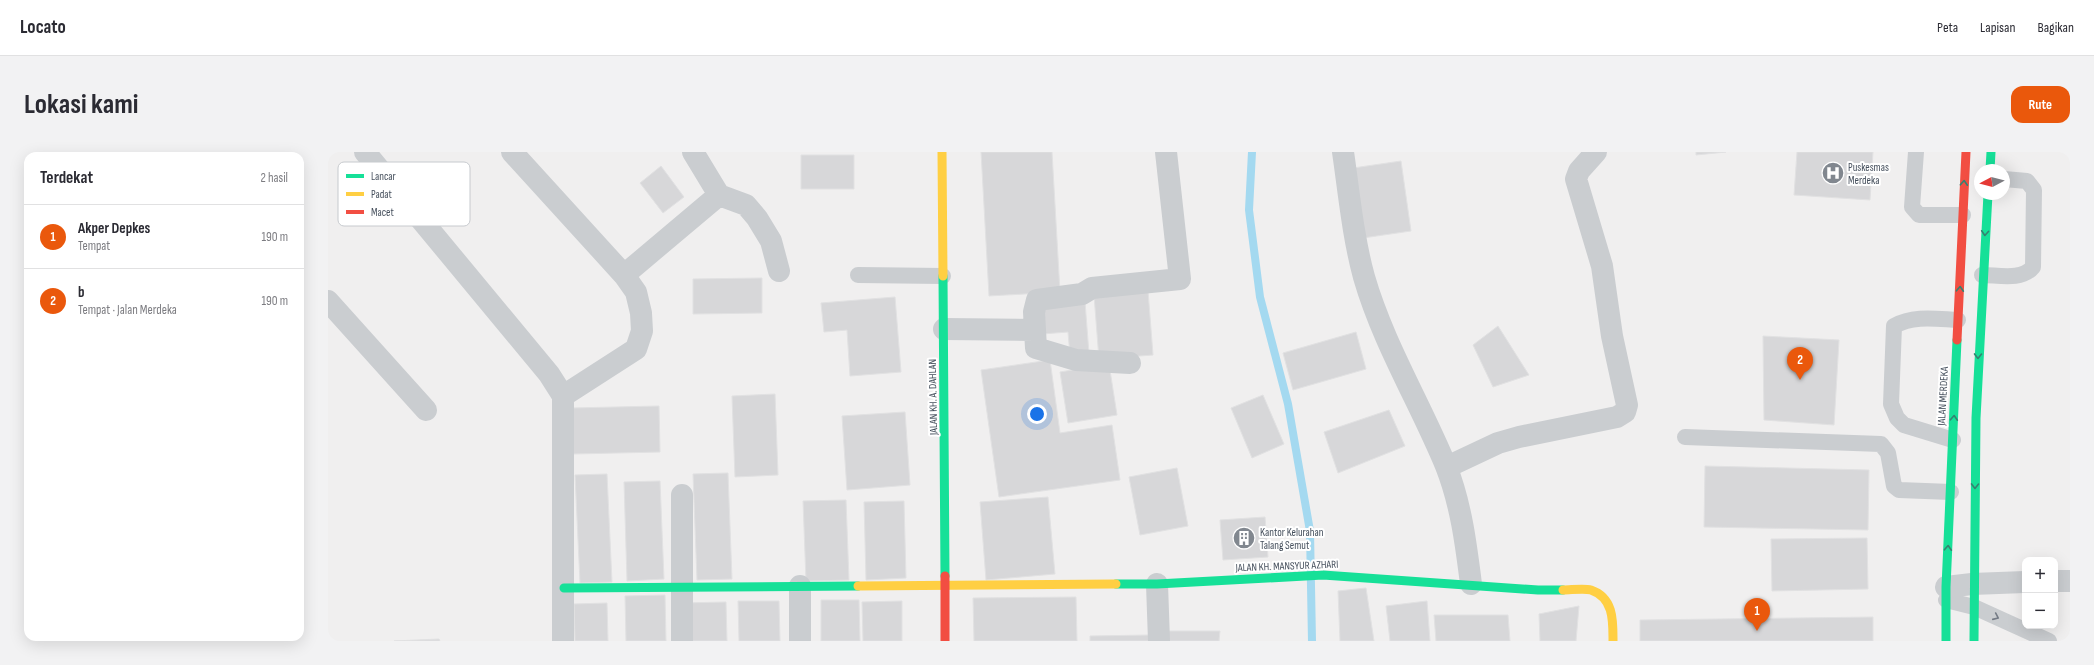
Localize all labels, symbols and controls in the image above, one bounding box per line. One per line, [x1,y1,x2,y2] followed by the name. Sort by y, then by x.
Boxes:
[20,16,66,39] text: Locato
[1937,19,1958,36] text: Peta
[1980,19,2015,36] text: Lapisan
[2037,19,2074,36] text: Bagikan
[2011,86,2070,123] button: Rute
[24,88,138,121] text: Lokasi kami
[1820,160,1846,186] hospital icon: Puskesmas Merdeka
[1848,161,1889,187] place label: Puskesmas Merdeka
[338,162,470,226] legend
[1974,164,2010,200] north arrow
[40,168,93,188] text: Terdekat
[261,170,288,186] text: 2 hasil
[371,170,396,183] text: Lancar
[1960,180,1969,186] one-way arrow
[371,188,393,201] text: Padat
[371,206,395,219] text: Macet
[78,219,150,238] text: Akper Depkes
[50,229,56,245] text: 1
[261,229,288,245] text: 190 m
[1980,230,1989,236] one-way arrow
[78,238,110,254] text: Tempat
[78,283,85,302] text: b
[1955,286,1964,292] one-way arrow
[50,293,56,309] text: 2
[261,293,288,309] text: 190 m
[78,302,177,318] text: Tempat · Jalan Merdeka
[1787,347,1813,380] pin: 2
[1973,353,1982,359] one-way arrow
[926,359,940,436] street label: JALAN KH. A. DAHLAN
[1935,366,1951,427] street label: JALAN MERDEKA
[1027,404,1047,424] your location
[1949,415,1958,421] one-way arrow
[1970,483,1979,489] one-way arrow
[1231,525,1257,551] building icon: Kantor Kelurahan Talang Semut
[1260,526,1324,552] place label: Kantor Kelurahan Talang Semut
[1944,545,1952,551] one-way arrow
[2022,557,2058,629] map controls
[2022,557,2058,593] button: +
[1234,558,1339,574] street label: JALAN KH. MANSYUR AZHARI
[2022,593,2058,629] button: −
[1744,598,1770,631] pin: 1
[1992,612,2000,620] one-way arrow

